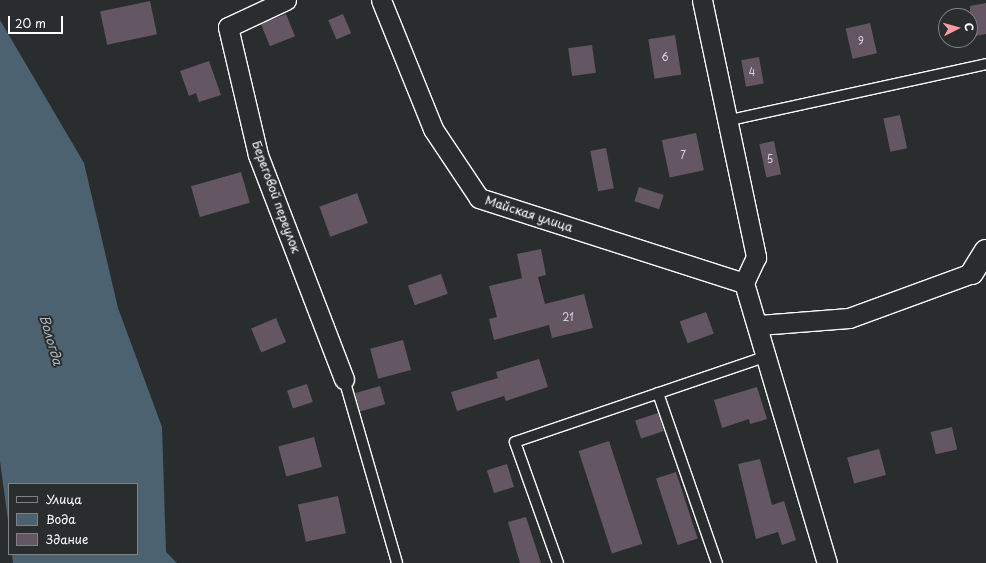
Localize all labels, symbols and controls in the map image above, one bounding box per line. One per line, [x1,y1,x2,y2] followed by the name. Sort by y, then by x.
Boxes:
[10,8,65,34] scale bar
[938,8,978,48] north arrow
[15,14,46,32] text: 20 m
[961,22,978,32] text: С
[858,35,864,47] house number: 9
[661,51,669,63] house number: 6
[749,66,755,78] house number: 4
[249,139,303,255] street label: Береговой переулок
[680,149,686,161] house number: 7
[767,153,773,165] house number: 5
[483,193,575,235] street label: Майская улица
[562,311,574,323] house number: 21
[36,313,66,367] water label: Вологда
[8,483,138,555] legend
[46,490,82,508] text: Улица
[46,510,76,528] text: Вода
[46,530,88,548] text: Здание

